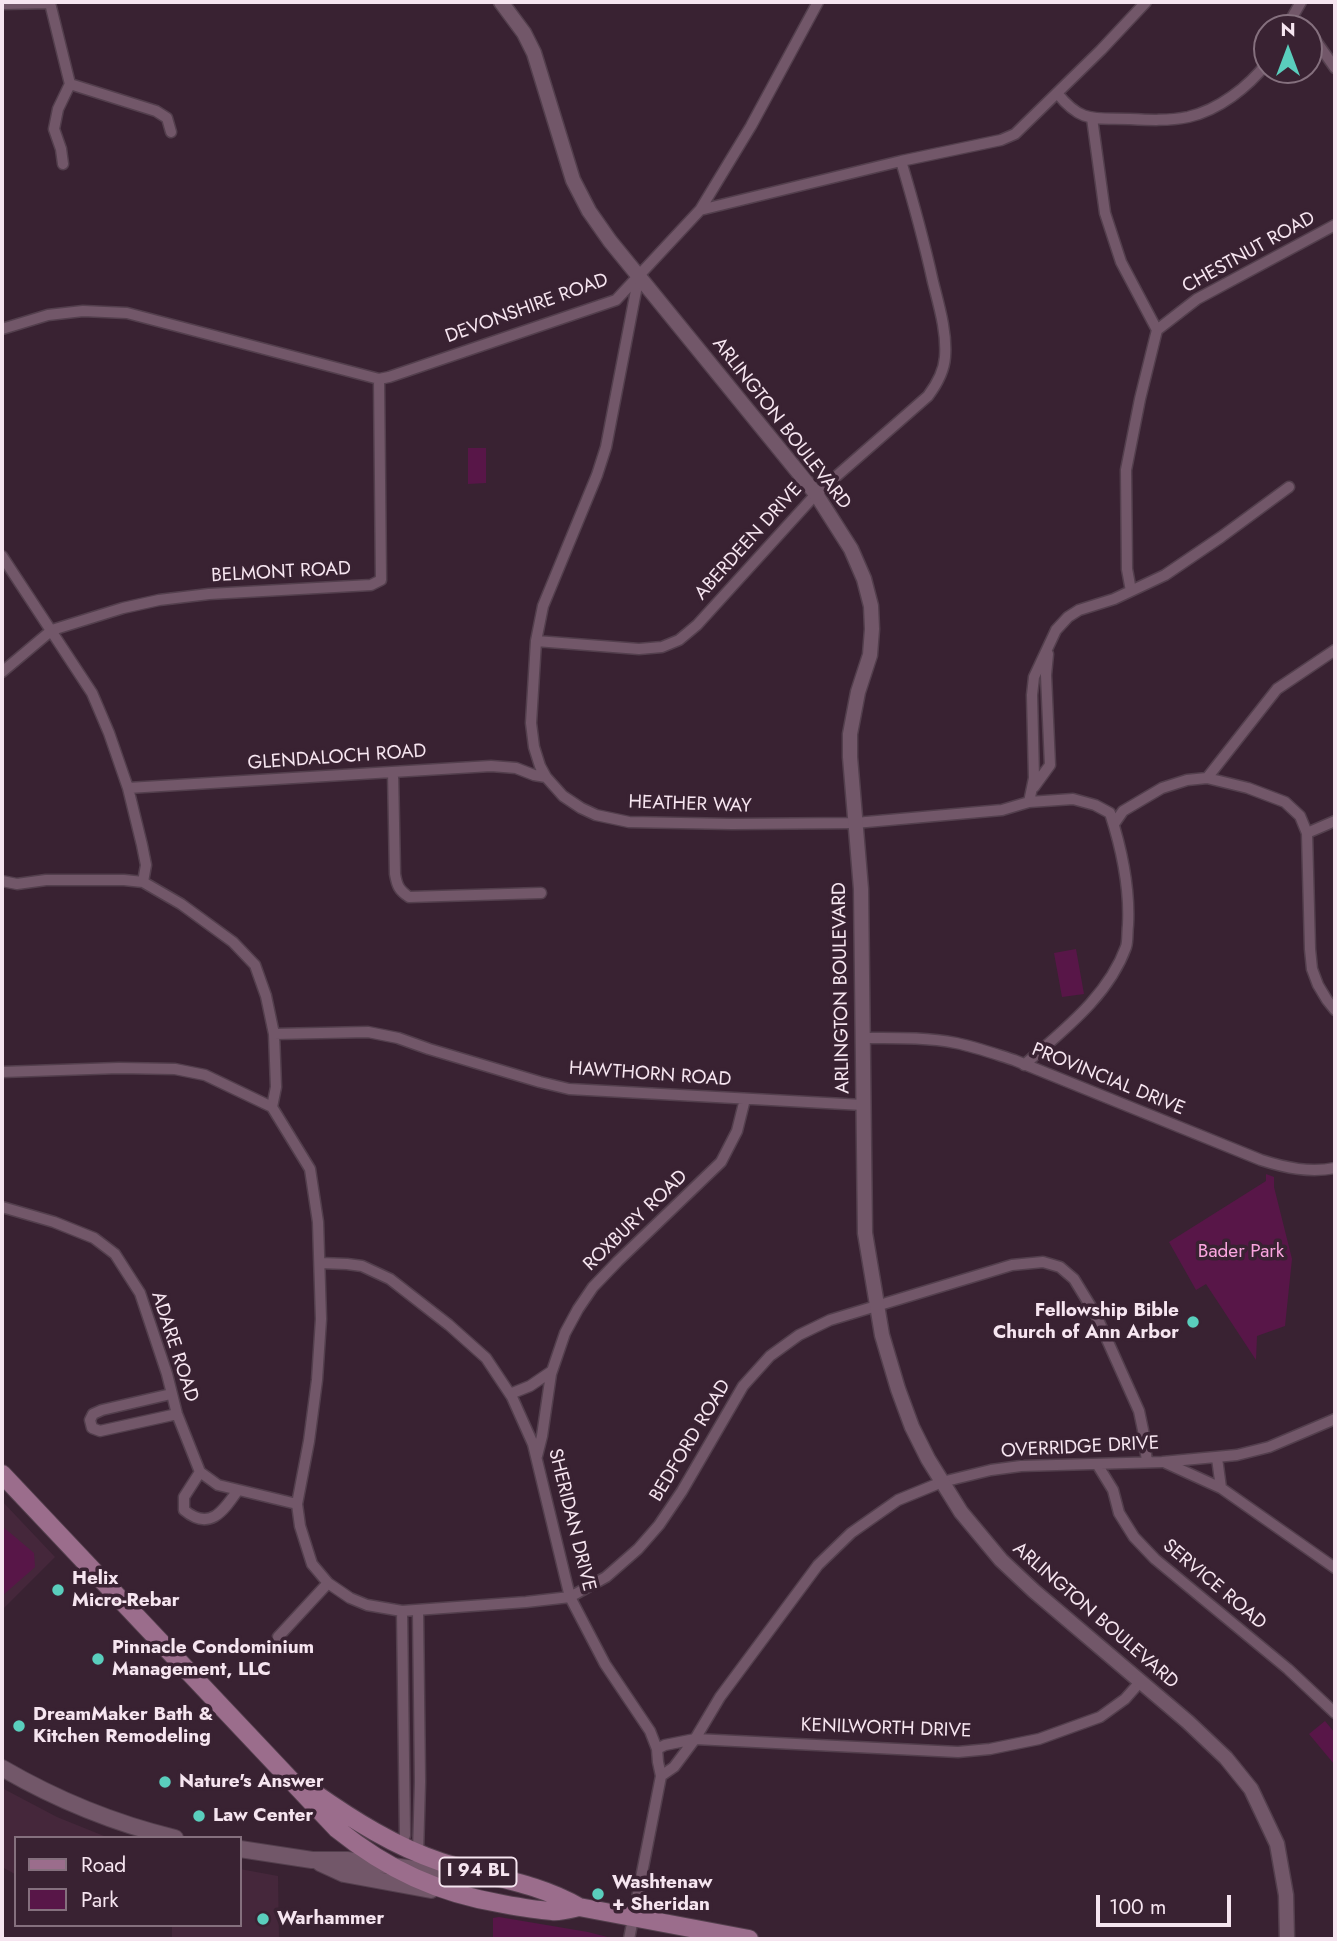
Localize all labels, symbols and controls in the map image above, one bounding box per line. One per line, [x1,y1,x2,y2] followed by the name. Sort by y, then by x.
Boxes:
[1253,14,1323,84] north arrow
[1280,16,1296,43] text: N
[1179,207,1319,299] street label: CHESTNUT ROAD
[443,269,611,349] street label: DEVONSHIRE ROAD
[707,334,855,514] street label: ARLINGTON BOULEVARD
[690,479,808,605] street label: ABERDEEN DRIVE
[211,558,351,588] street label: BELMONT ROAD
[247,740,427,776] street label: GLENDALOCH ROAD
[628,791,752,819] street label: HEATHER WAY
[829,882,855,1094] street label: ARLINGTON BOULEVARD
[1028,1039,1188,1121] street label: PROVINCIAL DRIVE
[568,1058,732,1092] street label: HAWTHORN ROAD
[579,1166,693,1276] street label: ROXBURY ROAD
[1198,1241,1284,1263] park label: Bader Park
[145,1289,203,1405] street label: ADARE ROAD
[993,1300,1179,1344] place label: Fellowship Bible Church of Ann Arbor
[1185,1314,1201,1330] marker: Fellowship Bible Church of Ann Arbor
[646,1376,736,1506] street label: BEDFORD ROAD
[1000,1432,1160,1464] street label: OVERRIDGE DRIVE
[542,1446,600,1594] street label: SHERIDAN DRIVE
[1157,1535,1271,1635] street label: SERVICE ROAD
[1008,1538,1182,1694] street label: ARLINGTON BOULEVARD
[72,1568,179,1612] place label: Helix Micro-Rebar
[50,1582,66,1598] marker: Helix Micro-Rebar
[112,1637,314,1681] place label: Pinnacle Condominium Management, LLC
[90,1651,106,1667] marker: Pinnacle Condominium Management, LLC
[33,1704,213,1748] place label: DreamMaker Bath & Kitchen Remodeling
[800,1715,972,1743] street label: KENILWORTH DRIVE
[11,1718,27,1734] marker: DreamMaker Bath & Kitchen Remodeling
[179,1771,324,1793] place label: Nature's Answer
[157,1774,173,1790] marker: Nature's Answer
[213,1805,313,1827] place label: Law Center
[191,1808,207,1824] marker: Law Center
[14,1836,242,1927] legend
[81,1850,126,1880] text: Road
[440,1858,516,1886] road number: I 94 BL
[612,1872,713,1916] place label: Washtenaw + Sheridan
[1099,1882,1234,1926] scale bar
[81,1885,118,1915] text: Park
[590,1886,606,1902] marker: Washtenaw + Sheridan
[1109,1892,1166,1922] text: 100 m
[277,1908,384,1930] place label: Warhammer
[255,1911,271,1927] marker: Warhammer

